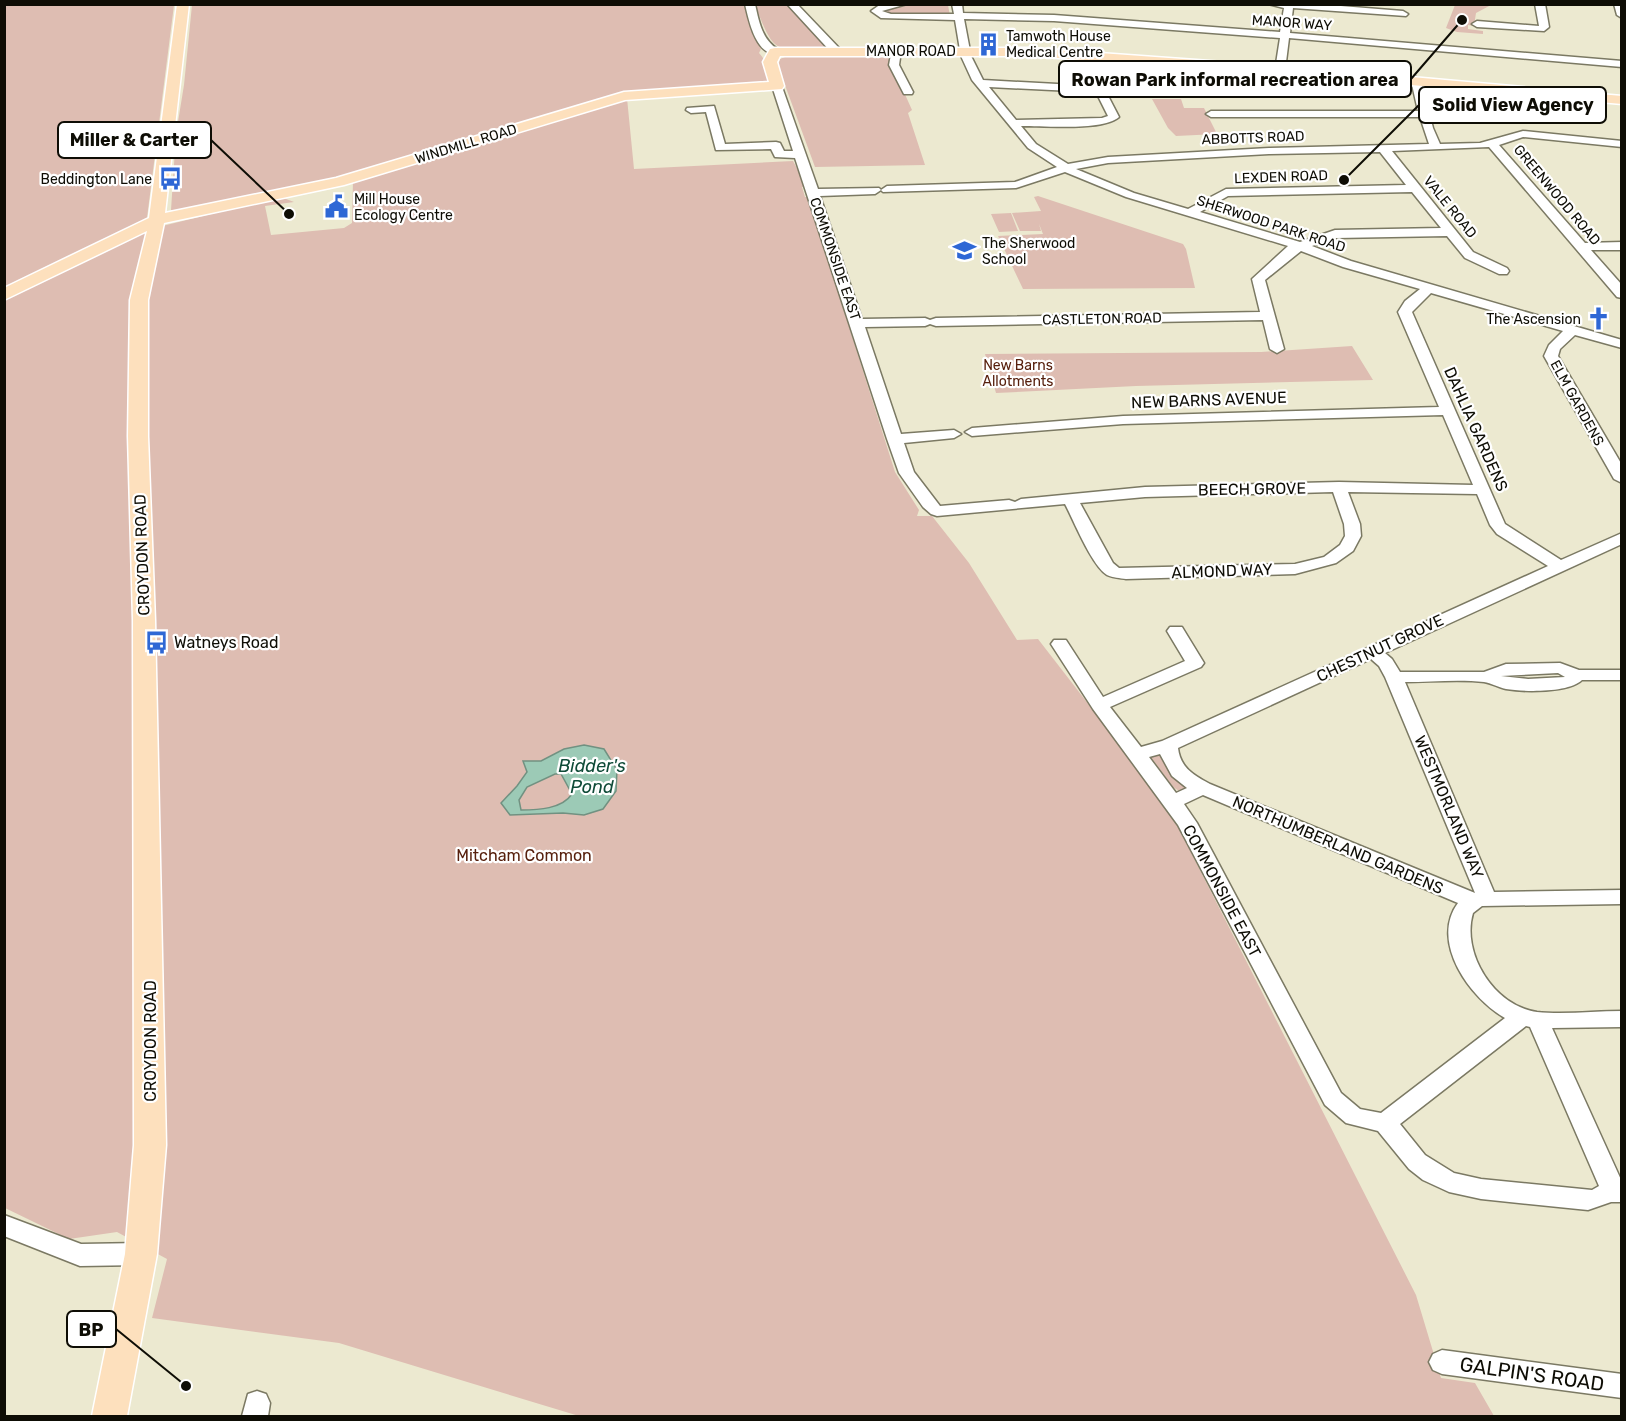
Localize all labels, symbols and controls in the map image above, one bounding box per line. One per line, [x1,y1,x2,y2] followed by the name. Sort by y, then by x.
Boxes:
[1251,12,1333,34] street label: MANOR WAY
[1006,28,1111,61] place label: Tamwoth House Medical Centre
[975,31,1001,57] building icon: Tamwoth House Medical Centre
[866,43,956,60] street label: MANOR ROAD
[1059,61,1411,97] callout: Rowan Park informal recreation area
[1071,69,1399,91] text: Rowan Park informal recreation area
[1419,87,1606,123] callout: Solid View Agency
[1432,94,1594,116] text: Solid View Agency
[413,120,519,168] street label: WINDMILL ROAD
[58,122,211,158] callout: Miller & Carter
[1201,128,1305,148] street label: ABBOTTS ROAD
[70,129,198,151] text: Miller & Carter
[1510,141,1604,249] street label: GREENWOOD ROAD
[157,166,183,192] bus stop icon: Beddington Lane
[1234,167,1328,187] street label: LEXDEN ROAD
[41,171,152,188] place label: Beddington Lane
[1420,172,1480,242] street label: VALE ROAD
[354,191,453,224] place label: Mill House Ecology Centre
[1194,192,1348,256] street label: SHERWOOD PARK ROAD
[323,194,349,220] public building icon: Mill House Ecology Centre
[806,195,864,323] street label: COMMONSIDE EAST
[982,235,1075,268] place label: The Sherwood School
[951,238,977,264] school or university icon: The Sherwood School
[1586,306,1612,332] church icon: The Ascension
[1042,309,1162,329] street label: CASTLETON ROAD
[1486,311,1581,328] place label: The Ascension
[983,357,1053,390] park label: New Barns Allotments
[1546,357,1608,449] street label: ELM GARDENS
[1440,364,1512,494] street label: DAHLIA GARDENS
[1131,388,1287,412] street label: NEW BARNS AVENUE
[1198,479,1306,499] street label: BEECH GROVE
[130,494,154,616] street label: CROYDON ROAD
[1171,560,1273,582] street label: ALMOND WAY
[1313,610,1447,686] street label: CHESTNUT GROVE
[143,629,169,655] bus stop icon: Watneys Road
[174,633,278,652] place label: Watneys Road
[1410,733,1488,881] street label: WESTMORLAND WAY
[558,755,626,798] water label: Bidder's Pond
[1230,792,1446,898] street label: NORTHUMBERLAND GARDENS
[1179,822,1265,960] street label: COMMONSIDE EAST
[456,846,592,865] park label: Mitcham Common
[141,980,160,1102] street label: CROYDON ROAD
[67,1311,116,1347] callout: BP
[79,1319,103,1341] text: BP
[1458,1352,1606,1396] street label: GALPIN'S ROAD

